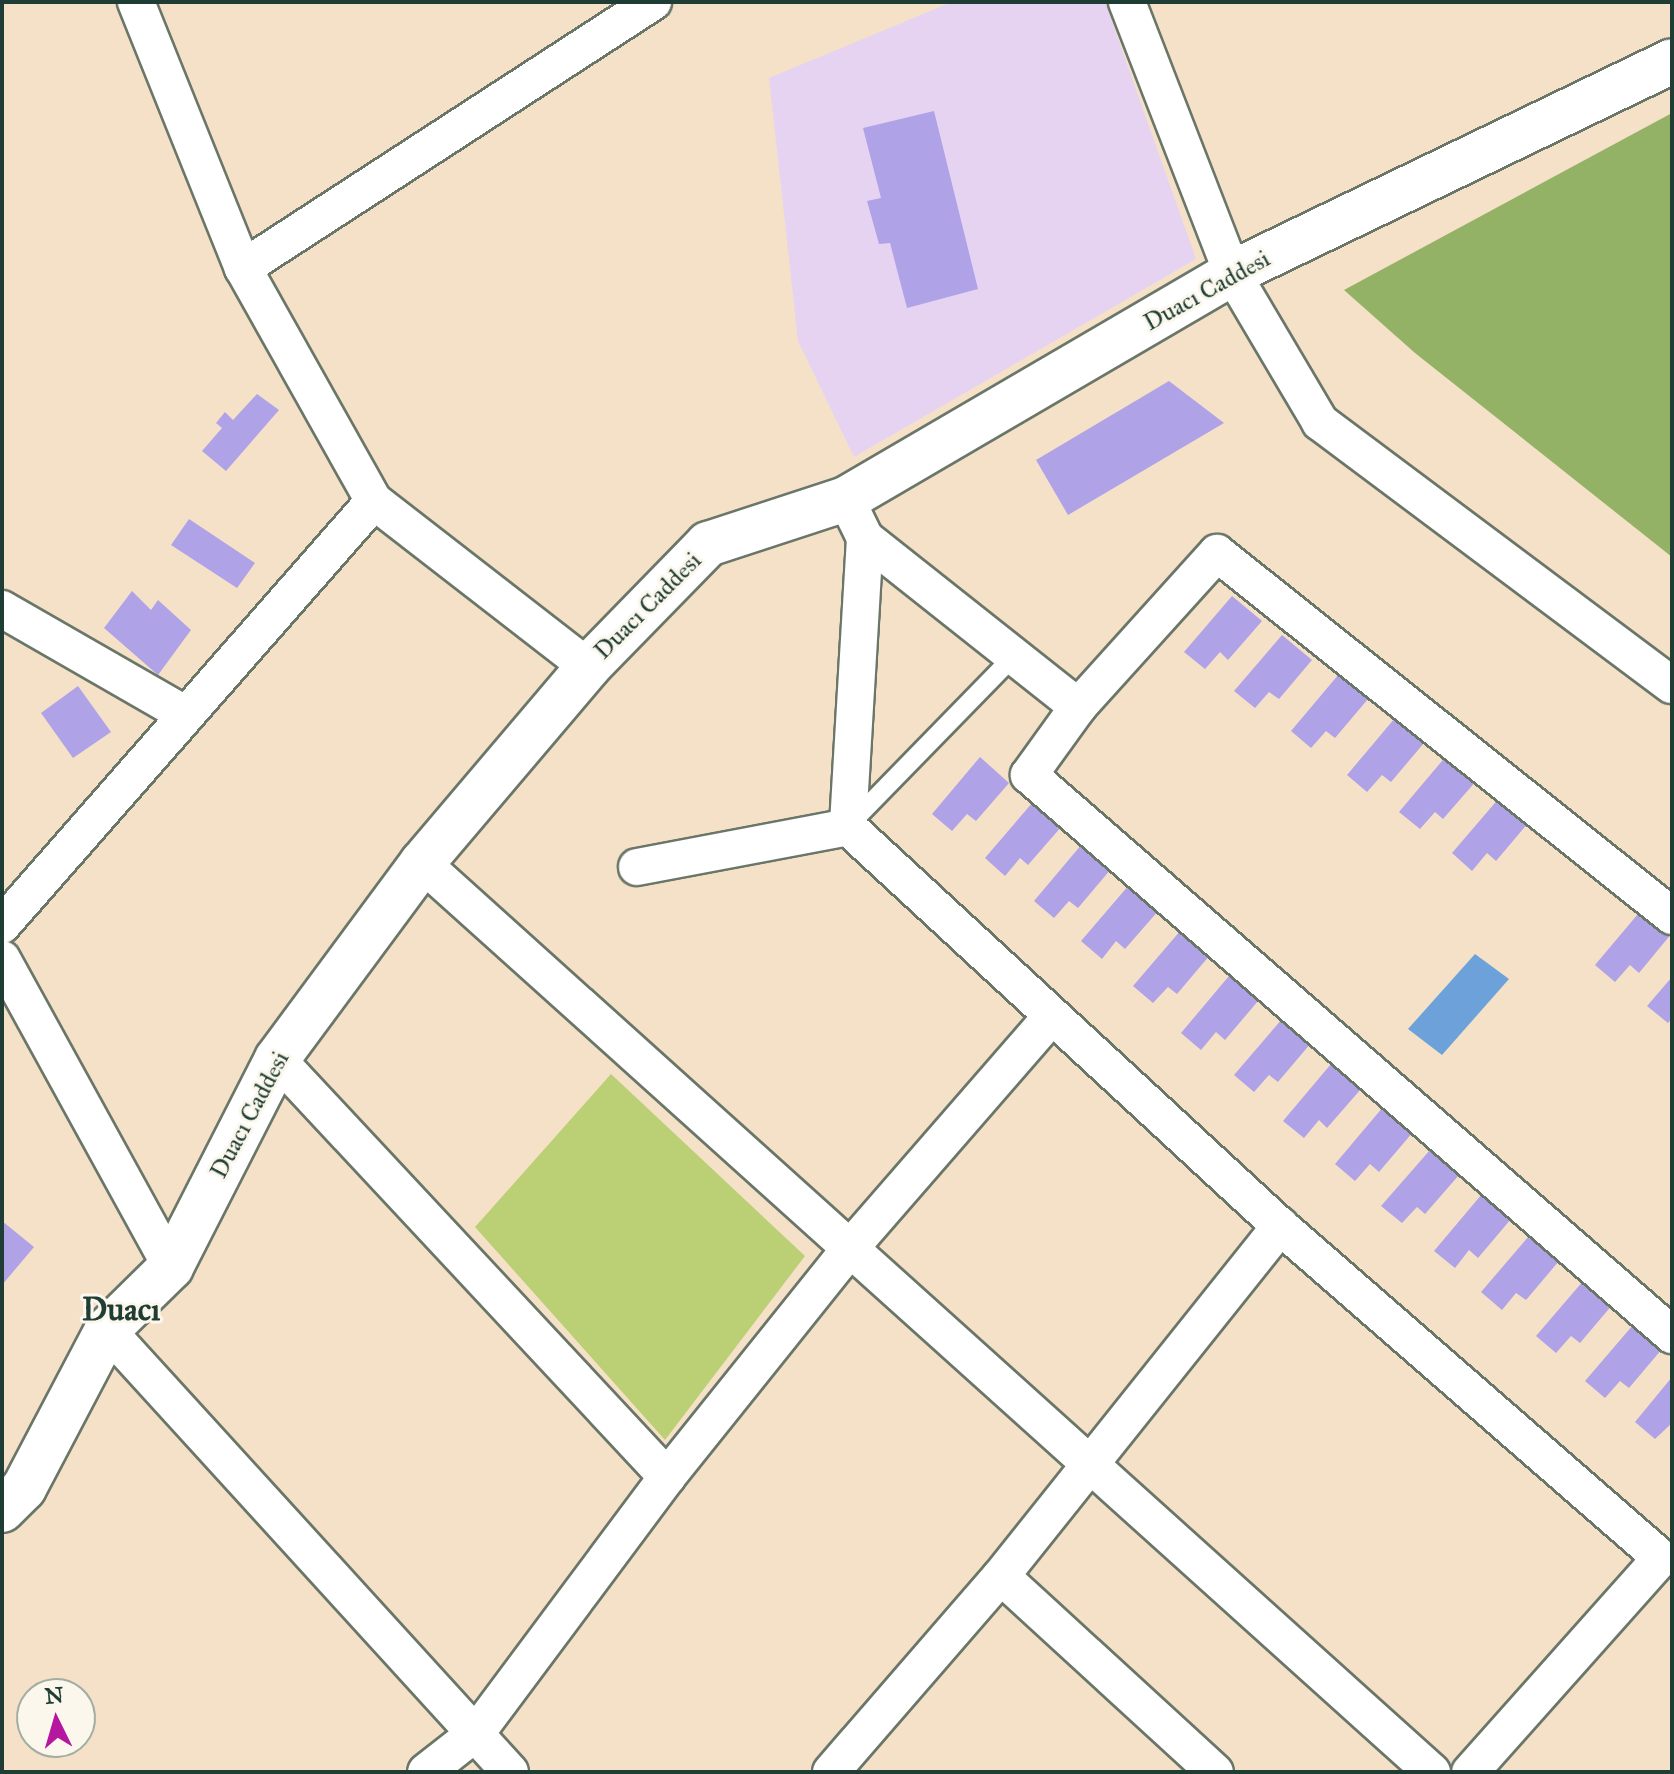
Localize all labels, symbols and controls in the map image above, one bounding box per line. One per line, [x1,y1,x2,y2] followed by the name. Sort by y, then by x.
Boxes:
[1139,245,1275,337] street label: Duacı Caddesi
[588,546,708,666] street label: Duacı Caddesi
[204,1047,296,1183] street label: Duacı Caddesi
[82,1291,160,1329] district label: Duacı
[16,1678,96,1758] north arrow
[44,1681,65,1710] text: N

